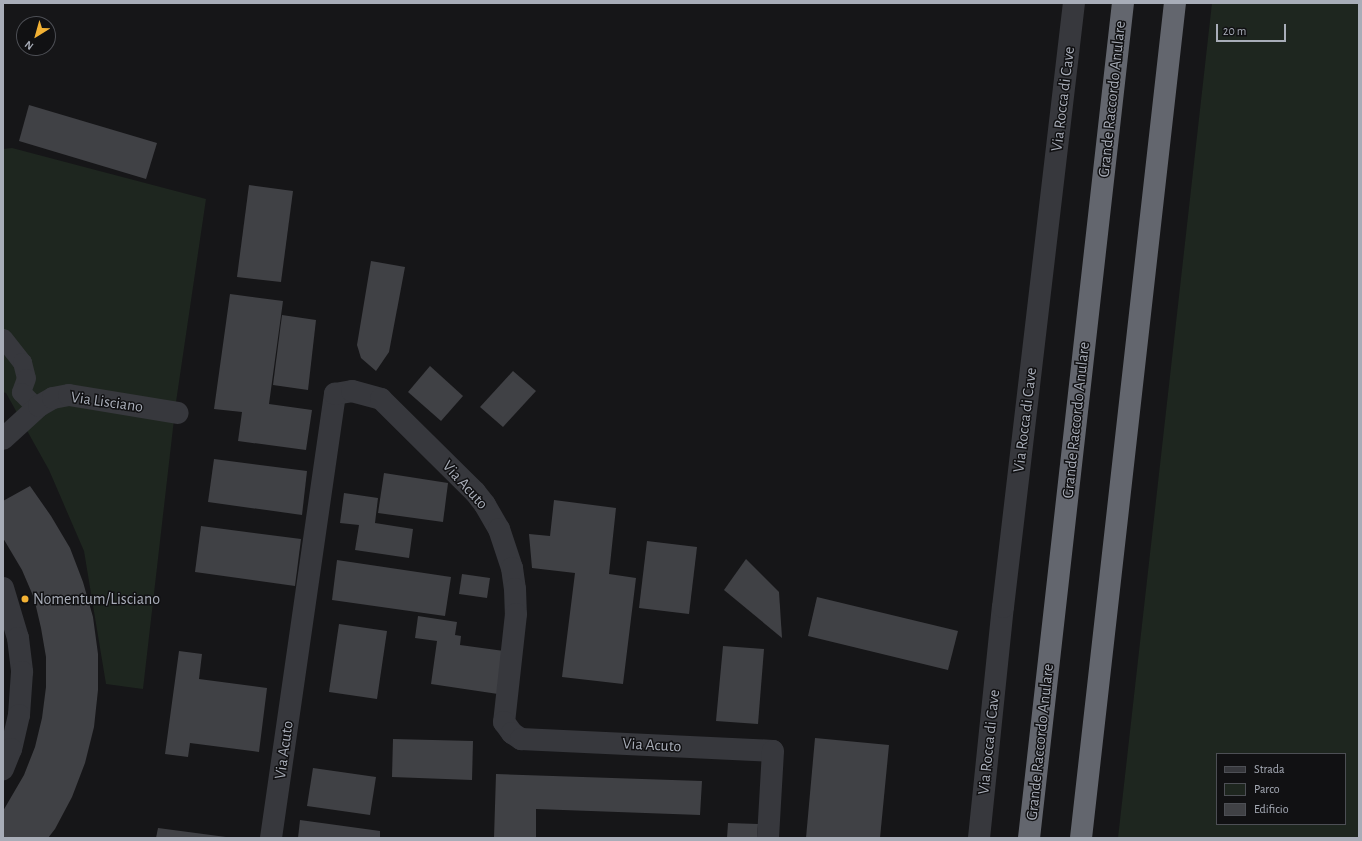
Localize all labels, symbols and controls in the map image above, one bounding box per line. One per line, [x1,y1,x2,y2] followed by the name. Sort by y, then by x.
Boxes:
[16,16,56,56] north arrow
[1218,16,1288,42] scale bar
[1094,20,1130,178] street label: Grande Raccordo Anulare
[1223,25,1246,37] text: 20 m
[23,38,35,52] text: N
[1047,45,1079,153] street label: Via Rocca di Cave
[1058,341,1094,499] street label: Grande Raccordo Anulare
[1009,366,1041,474] street label: Via Rocca di Cave
[70,387,144,417] street label: Via Lisciano
[438,457,492,513] street label: Via Acuto
[33,589,160,609] place label: Nomentum/Lisciano
[20,594,30,604] marker: Nomentum/Lisciano
[1022,663,1058,821] street label: Grande Raccordo Anulare
[974,689,1004,795] street label: Via Rocca di Cave
[270,719,298,781] street label: Via Acuto
[622,734,682,756] street label: Via Acuto
[1216,753,1346,825] legend
[1254,763,1285,775] text: Strada
[1254,783,1280,795] text: Parco
[1254,803,1289,815] text: Edificio

